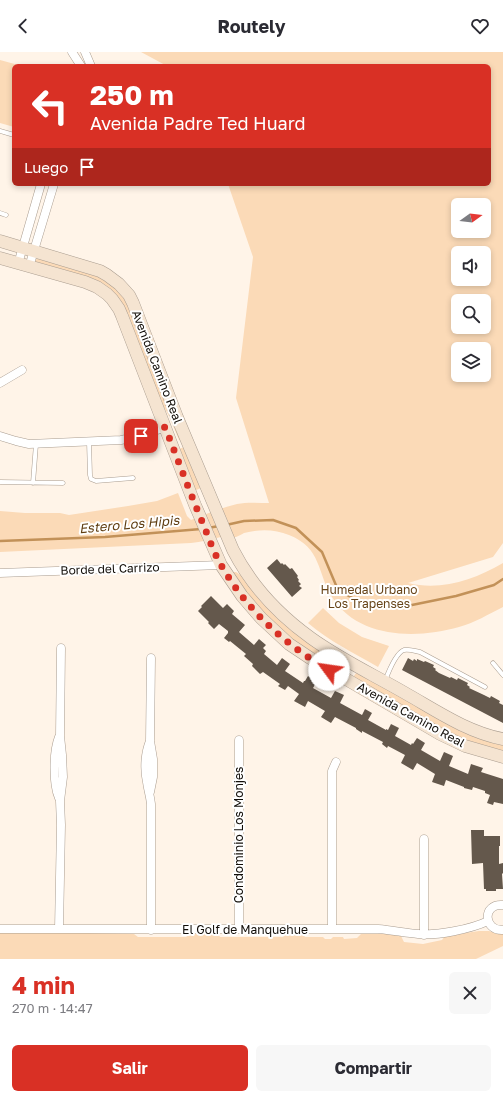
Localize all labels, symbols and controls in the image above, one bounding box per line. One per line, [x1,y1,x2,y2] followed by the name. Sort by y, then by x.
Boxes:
[12,15,34,37] icon: back
[217,15,286,37] text: Routely
[469,15,491,37] icon: heart
[90,78,174,111] text: 250 m
[24,80,76,132] icon: left
[90,112,306,134] text: Avenida Padre Ted Huard
[76,156,98,178] icon: arrive
[24,158,68,176] text: Luego
[451,198,491,238] north arrow
[451,198,491,382] map controls
[451,246,491,286] button: sound
[451,294,491,334] button: search
[129,308,186,426] street label: Avenida Camino Real
[451,342,491,382] button: layers
[124,419,158,453] pin
[130,425,152,447] icon: arrive
[78,512,181,536] water label: Estero Los Hipis
[60,559,160,578] street label: Borde del Carrizo
[320,582,418,611] park label: Humedal Urbano Los Trapenses
[308,649,350,691] position arrow
[355,679,468,750] street label: Avenida Camino Real
[231,767,246,903] street label: Condominio Los Monjes
[182,922,308,937] street label: El Golf de Manquehue
[12,970,75,999] text: 4 min
[449,972,491,1014] button: close
[12,1000,93,1016] text: 270 m · 14:47
[12,1045,248,1091] button: Salir
[256,1045,491,1091] button: Compartir

